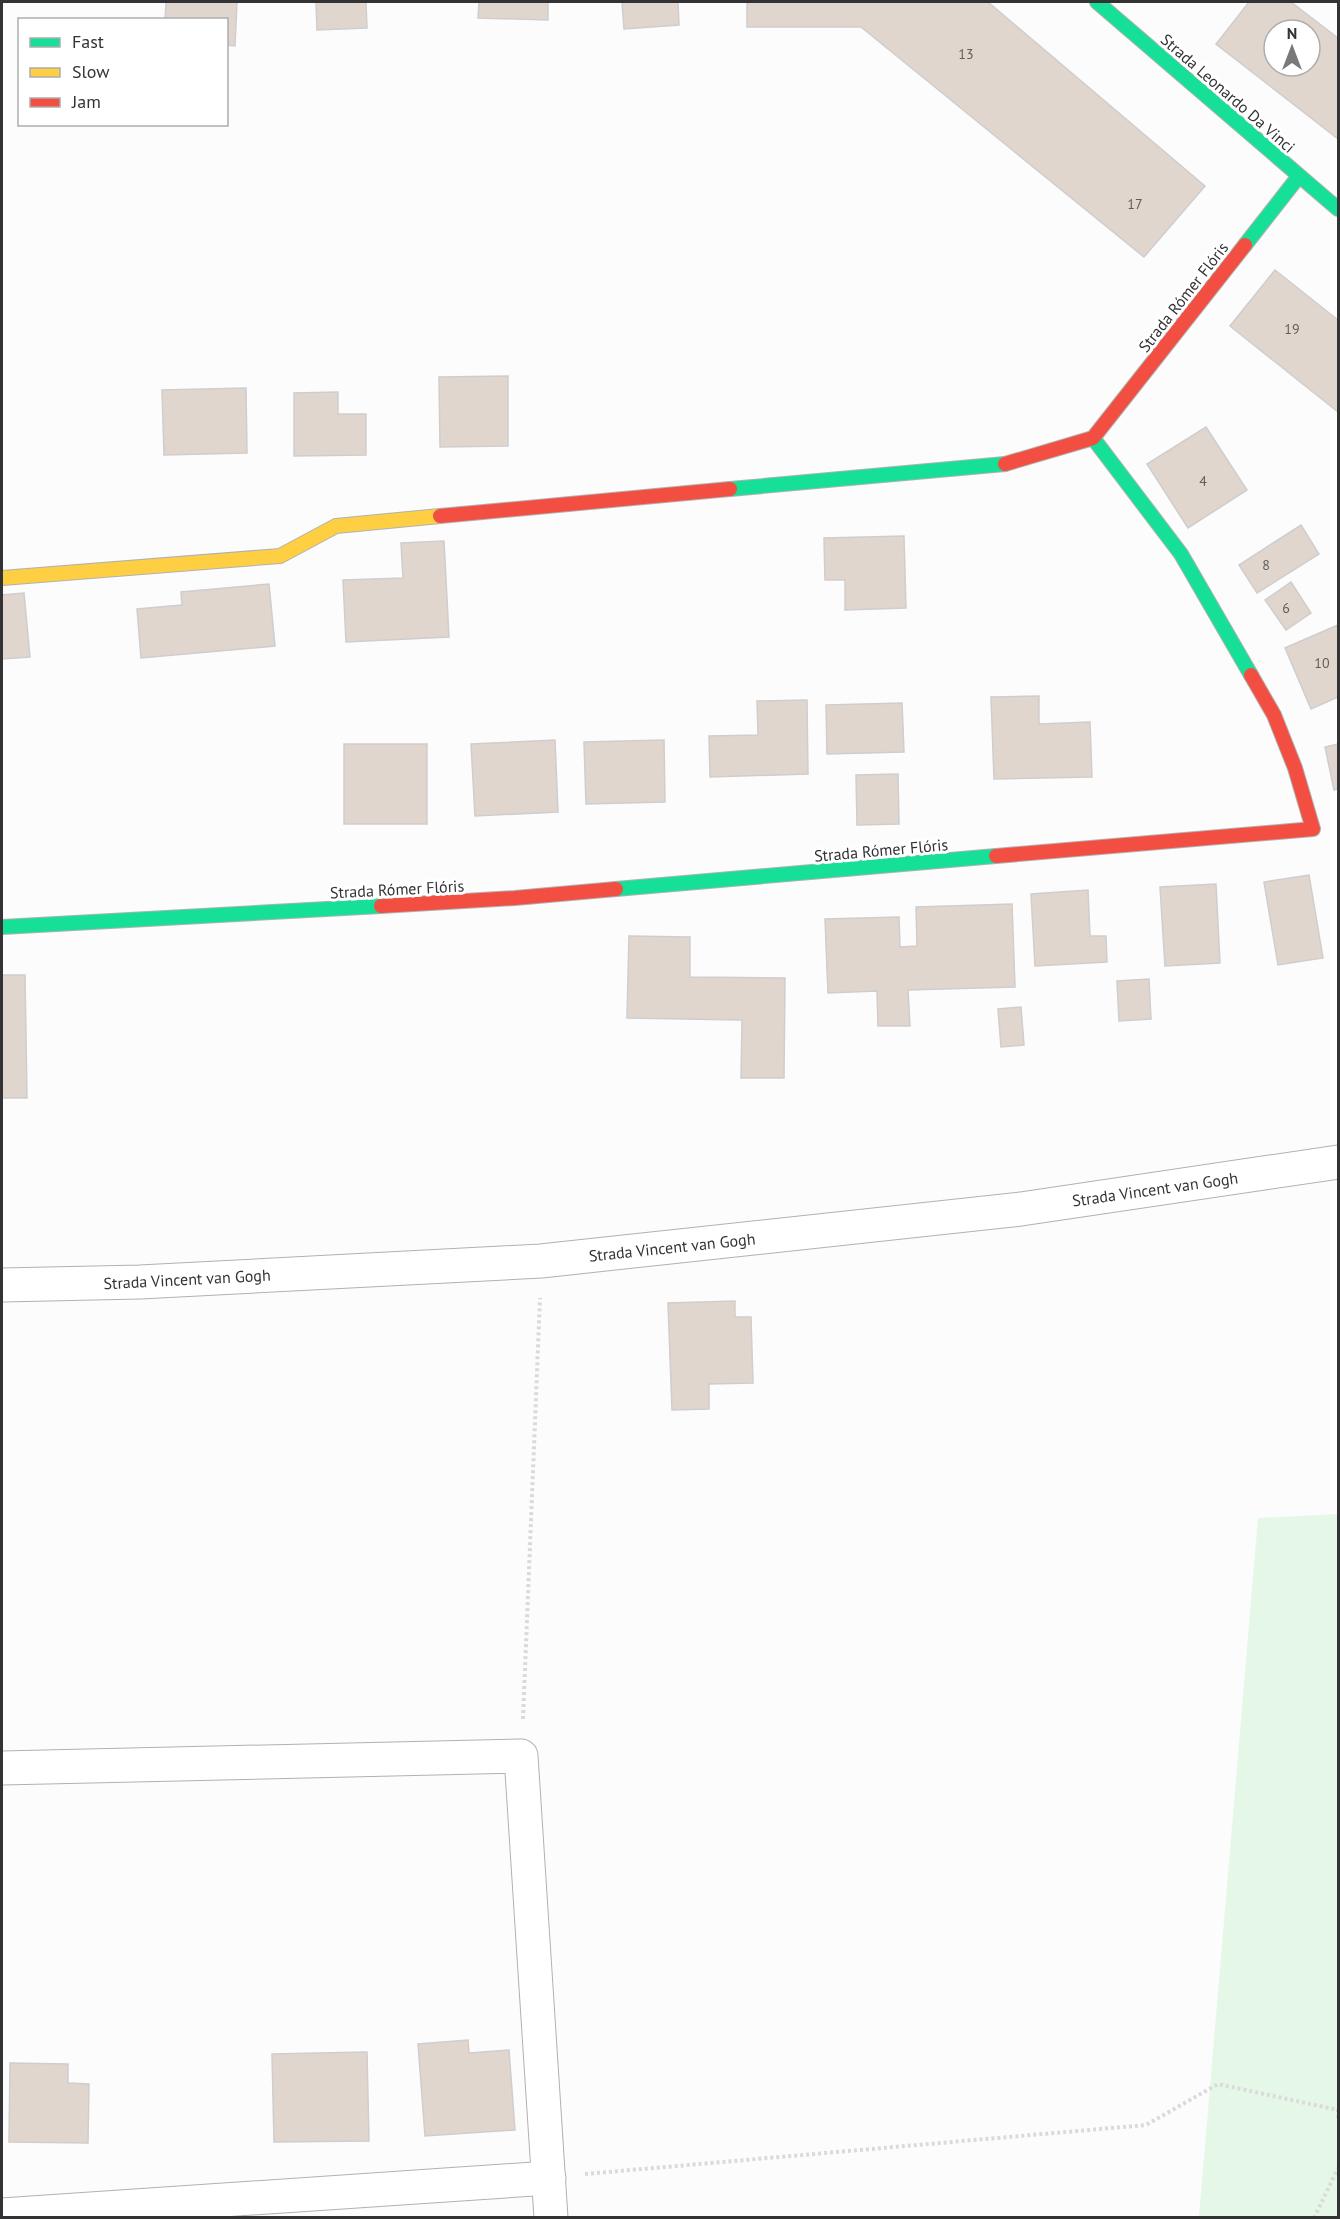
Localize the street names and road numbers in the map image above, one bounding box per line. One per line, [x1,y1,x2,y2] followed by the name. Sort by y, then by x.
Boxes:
[1157,29,1299,157] street label: Strada Leonardo Da Vinci
[1134,238,1232,356] street label: Strada Rómer Flóris
[813,834,949,866] street label: Strada Rómer Flóris
[329,875,465,902] street label: Strada Rómer Flóris
[1071,1167,1239,1211] street label: Strada Vincent van Gogh
[588,1228,756,1266] street label: Strada Vincent van Gogh
[103,1265,271,1293] street label: Strada Vincent van Gogh

